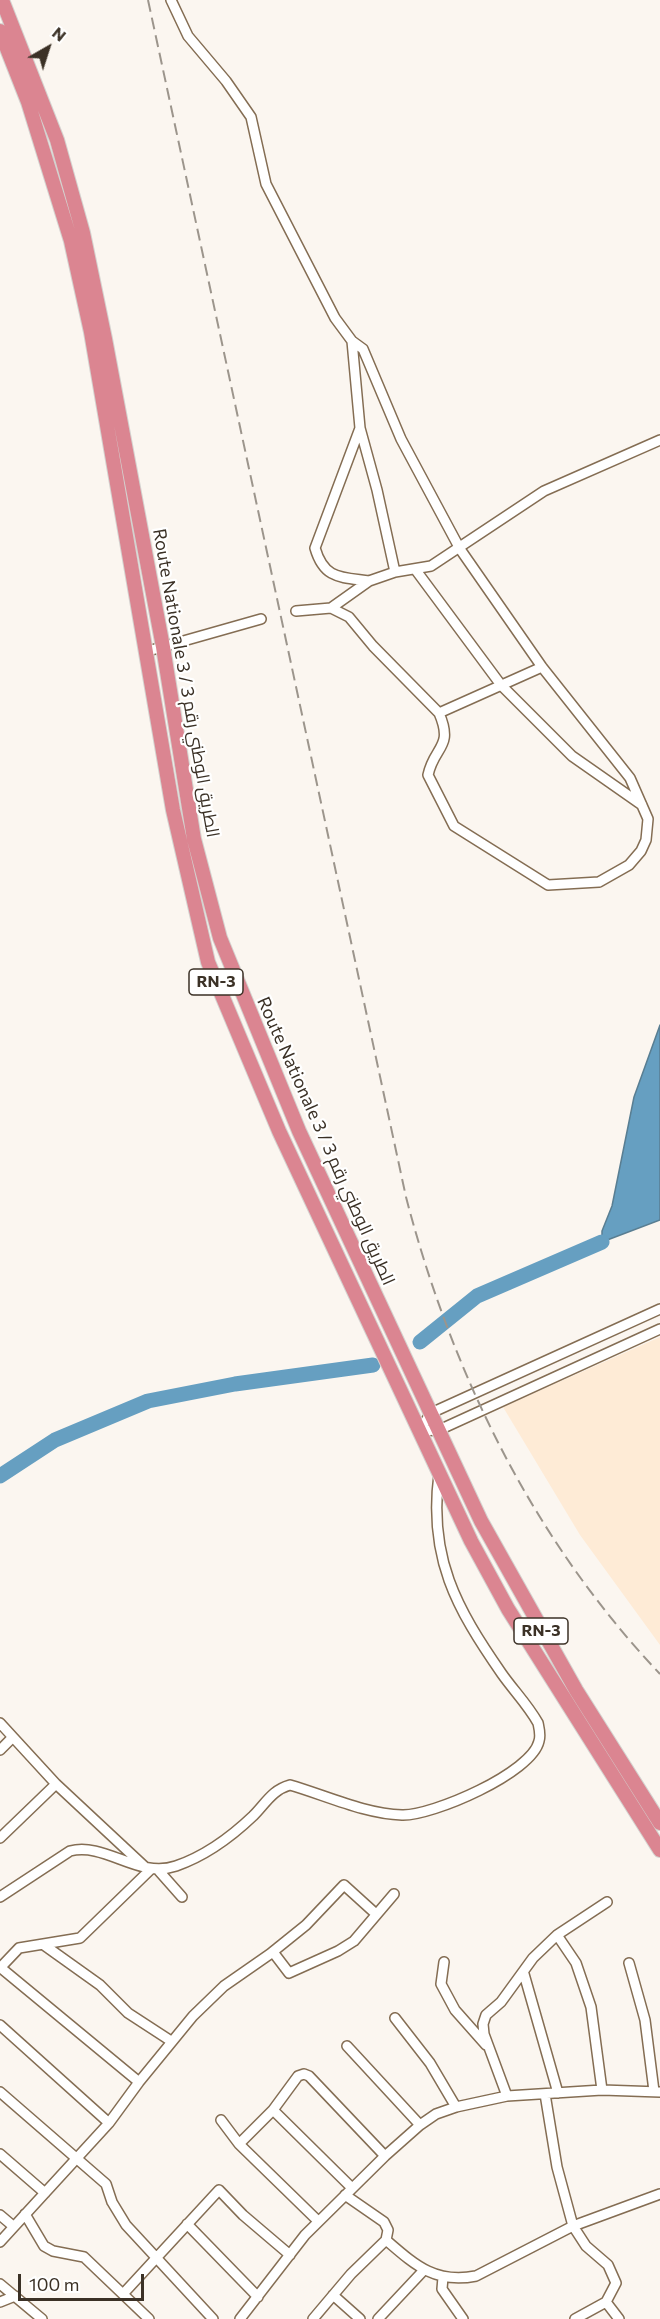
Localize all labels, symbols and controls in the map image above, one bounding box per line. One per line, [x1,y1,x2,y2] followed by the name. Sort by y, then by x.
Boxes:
[18,18,78,78] north arrow
[49,22,70,45] text: N
[148,527,224,839] street label: Route Nationale 3 / الطريق الوطني رقم 3
[189,969,243,995] road number: RN-3
[252,993,400,1289] street label: Route Nationale 3 / الطريق الوطني رقم 3
[514,1618,568,1644] road number: RN-3
[21,2262,147,2300] scale bar
[29,2273,79,2295] text: 100 m

